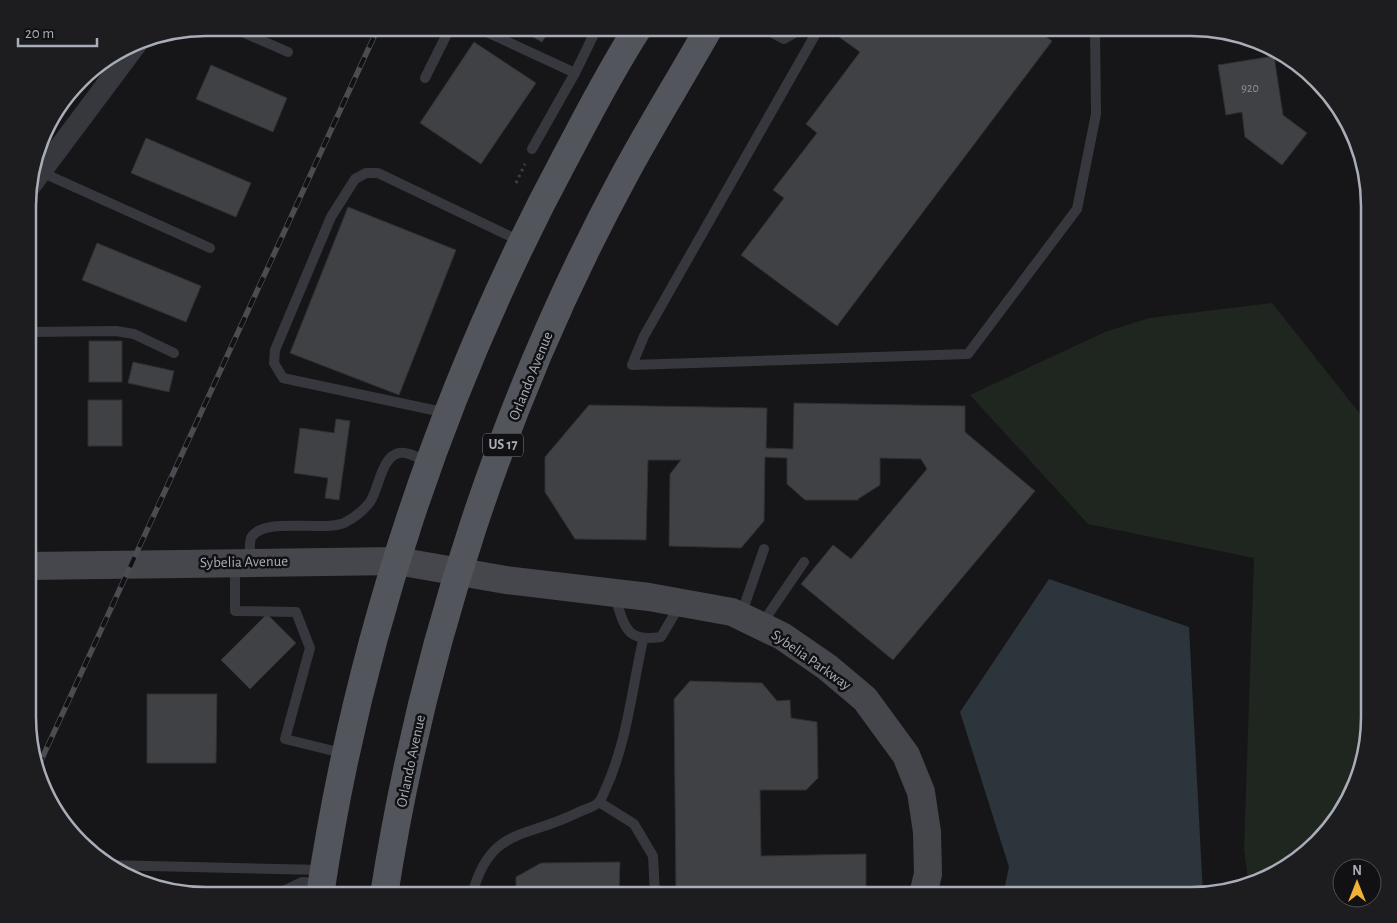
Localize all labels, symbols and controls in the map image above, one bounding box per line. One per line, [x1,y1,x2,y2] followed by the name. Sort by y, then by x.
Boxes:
[18,15,96,47] scale bar
[25,26,54,41] text: 20 m
[1241,82,1259,94] house number: 920
[506,330,556,422] street label: Orlando Avenue
[483,434,523,456] road number: US 17
[200,554,288,570] street label: Sybelia Avenue
[768,627,854,693] street label: Sybelia Parkway
[394,713,428,809] street label: Orlando Avenue
[1332,858,1382,908] north arrow
[1352,864,1362,878] text: N

